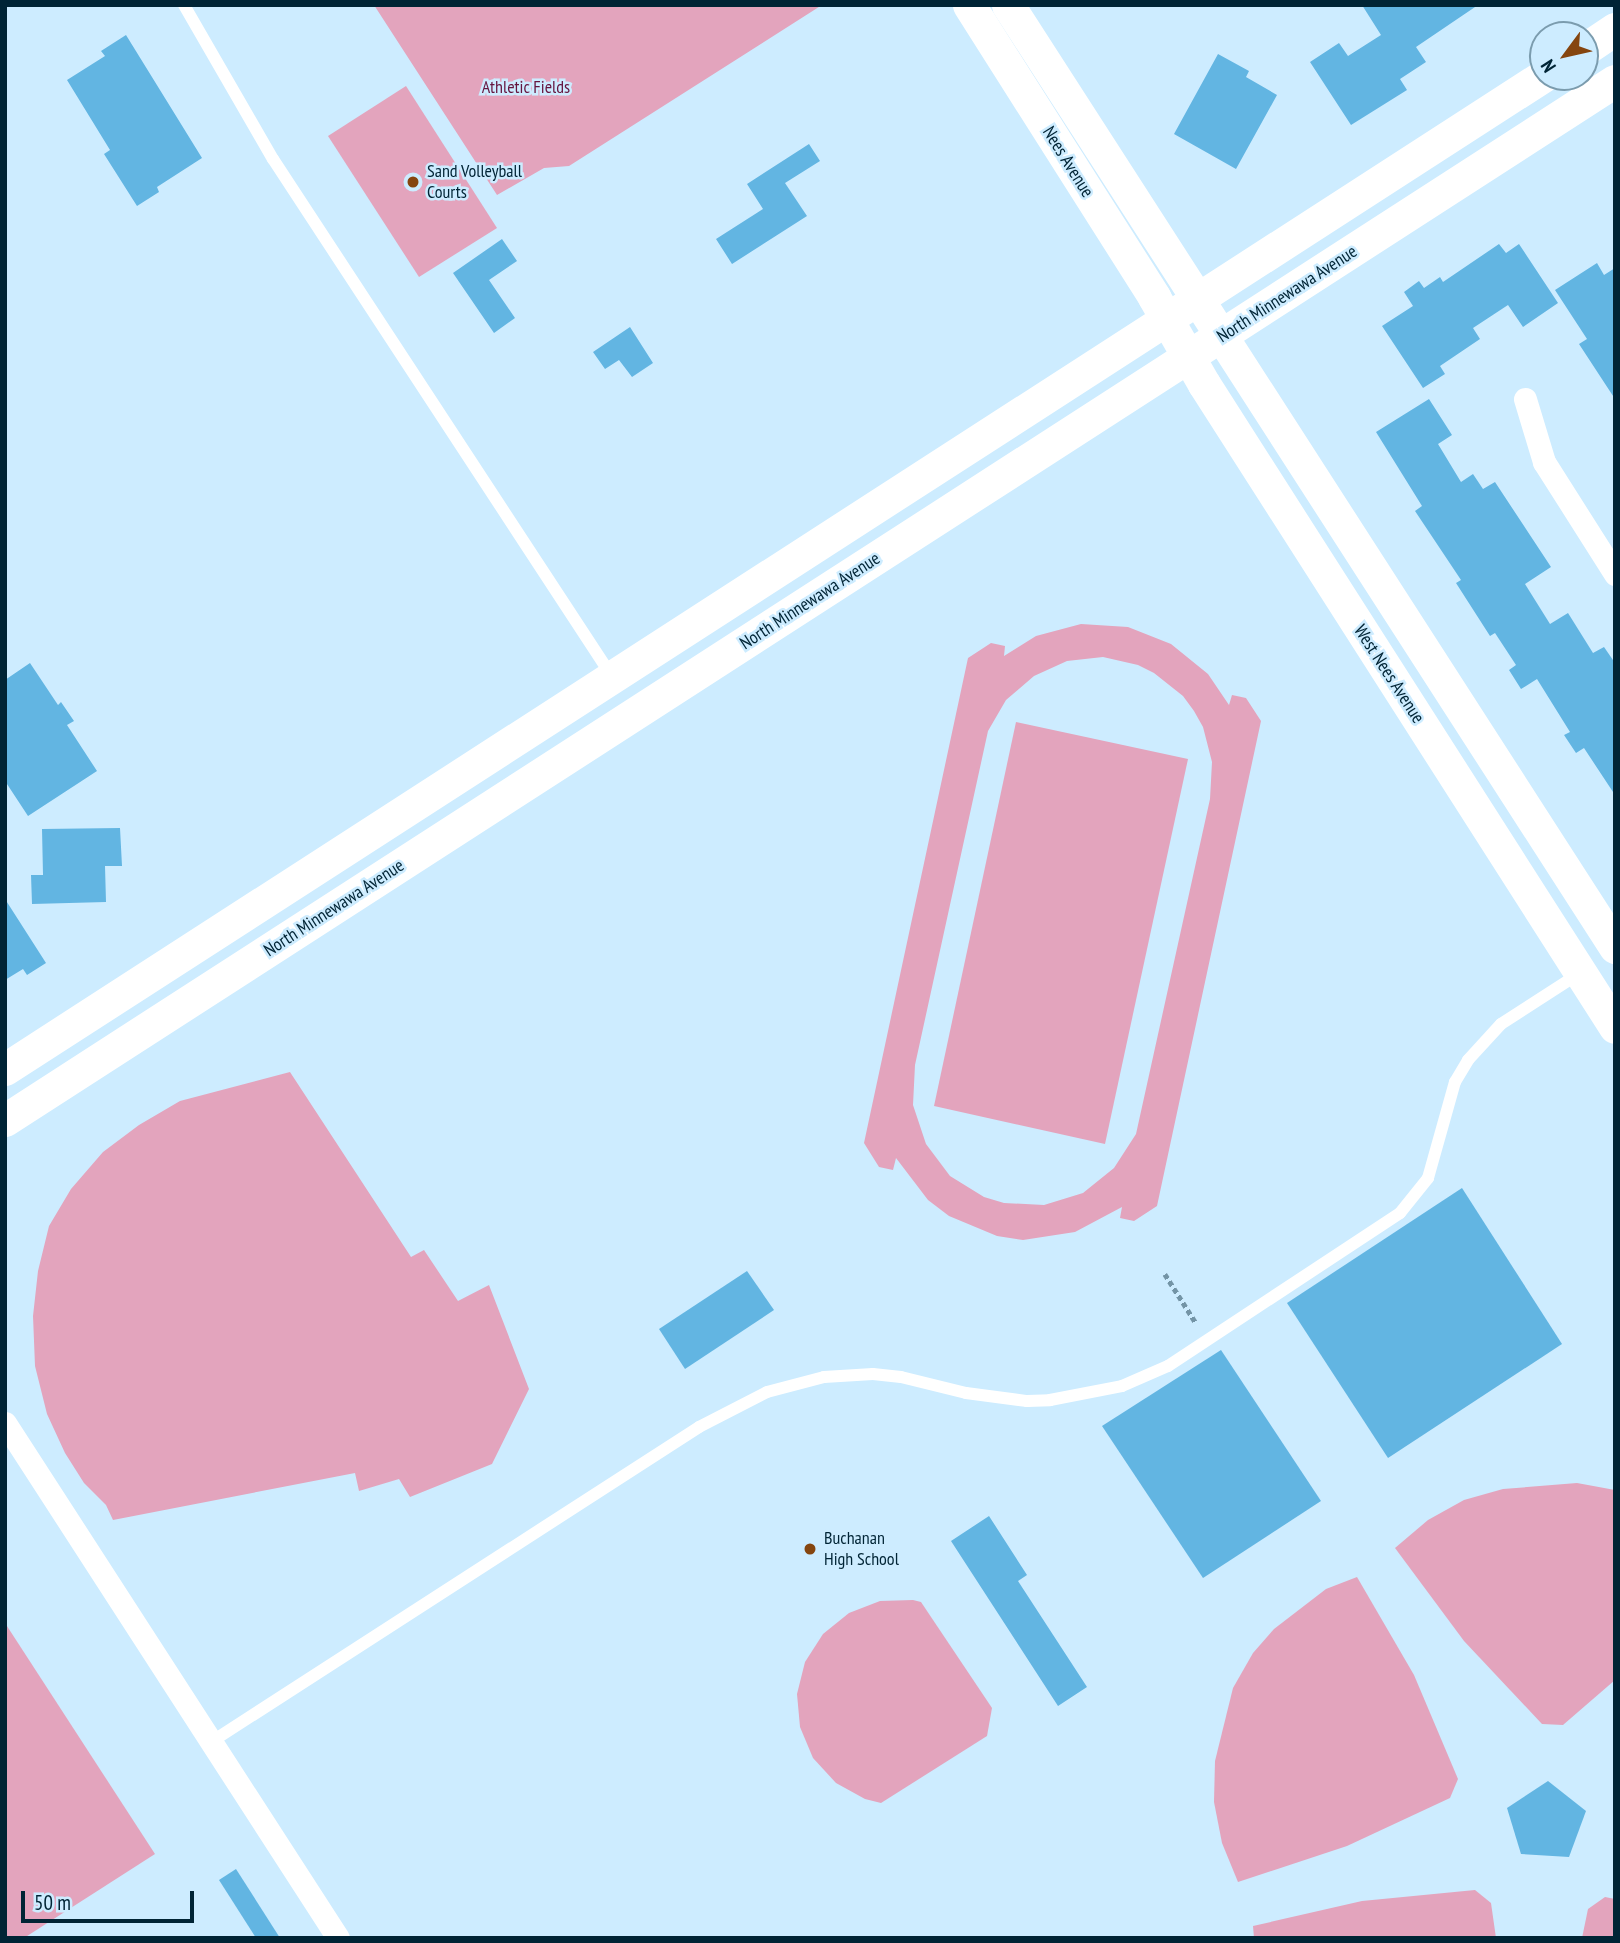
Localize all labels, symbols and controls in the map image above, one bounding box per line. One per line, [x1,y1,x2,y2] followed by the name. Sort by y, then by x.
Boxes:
[1529,21,1599,91] north arrow
[1535,56,1561,77] text: N
[482,76,570,98] park label: Athletic Fields
[1038,122,1098,202] street label: Nees Avenue
[427,161,522,204] place label: Sand Volleyball Courts
[405,174,421,190] marker: Sand Volleyball Courts
[1213,241,1361,347] street label: North Minnewawa Avenue
[736,548,884,654] street label: North Minnewawa Avenue
[1349,620,1429,728] street label: West Nees Avenue
[260,855,408,961] street label: North Minnewawa Avenue
[824,1528,899,1570] place label: Buchanan High School
[802,1541,818,1557] marker: Buchanan High School
[24,1876,198,1920] scale bar
[34,1889,71,1916] text: 50 m

